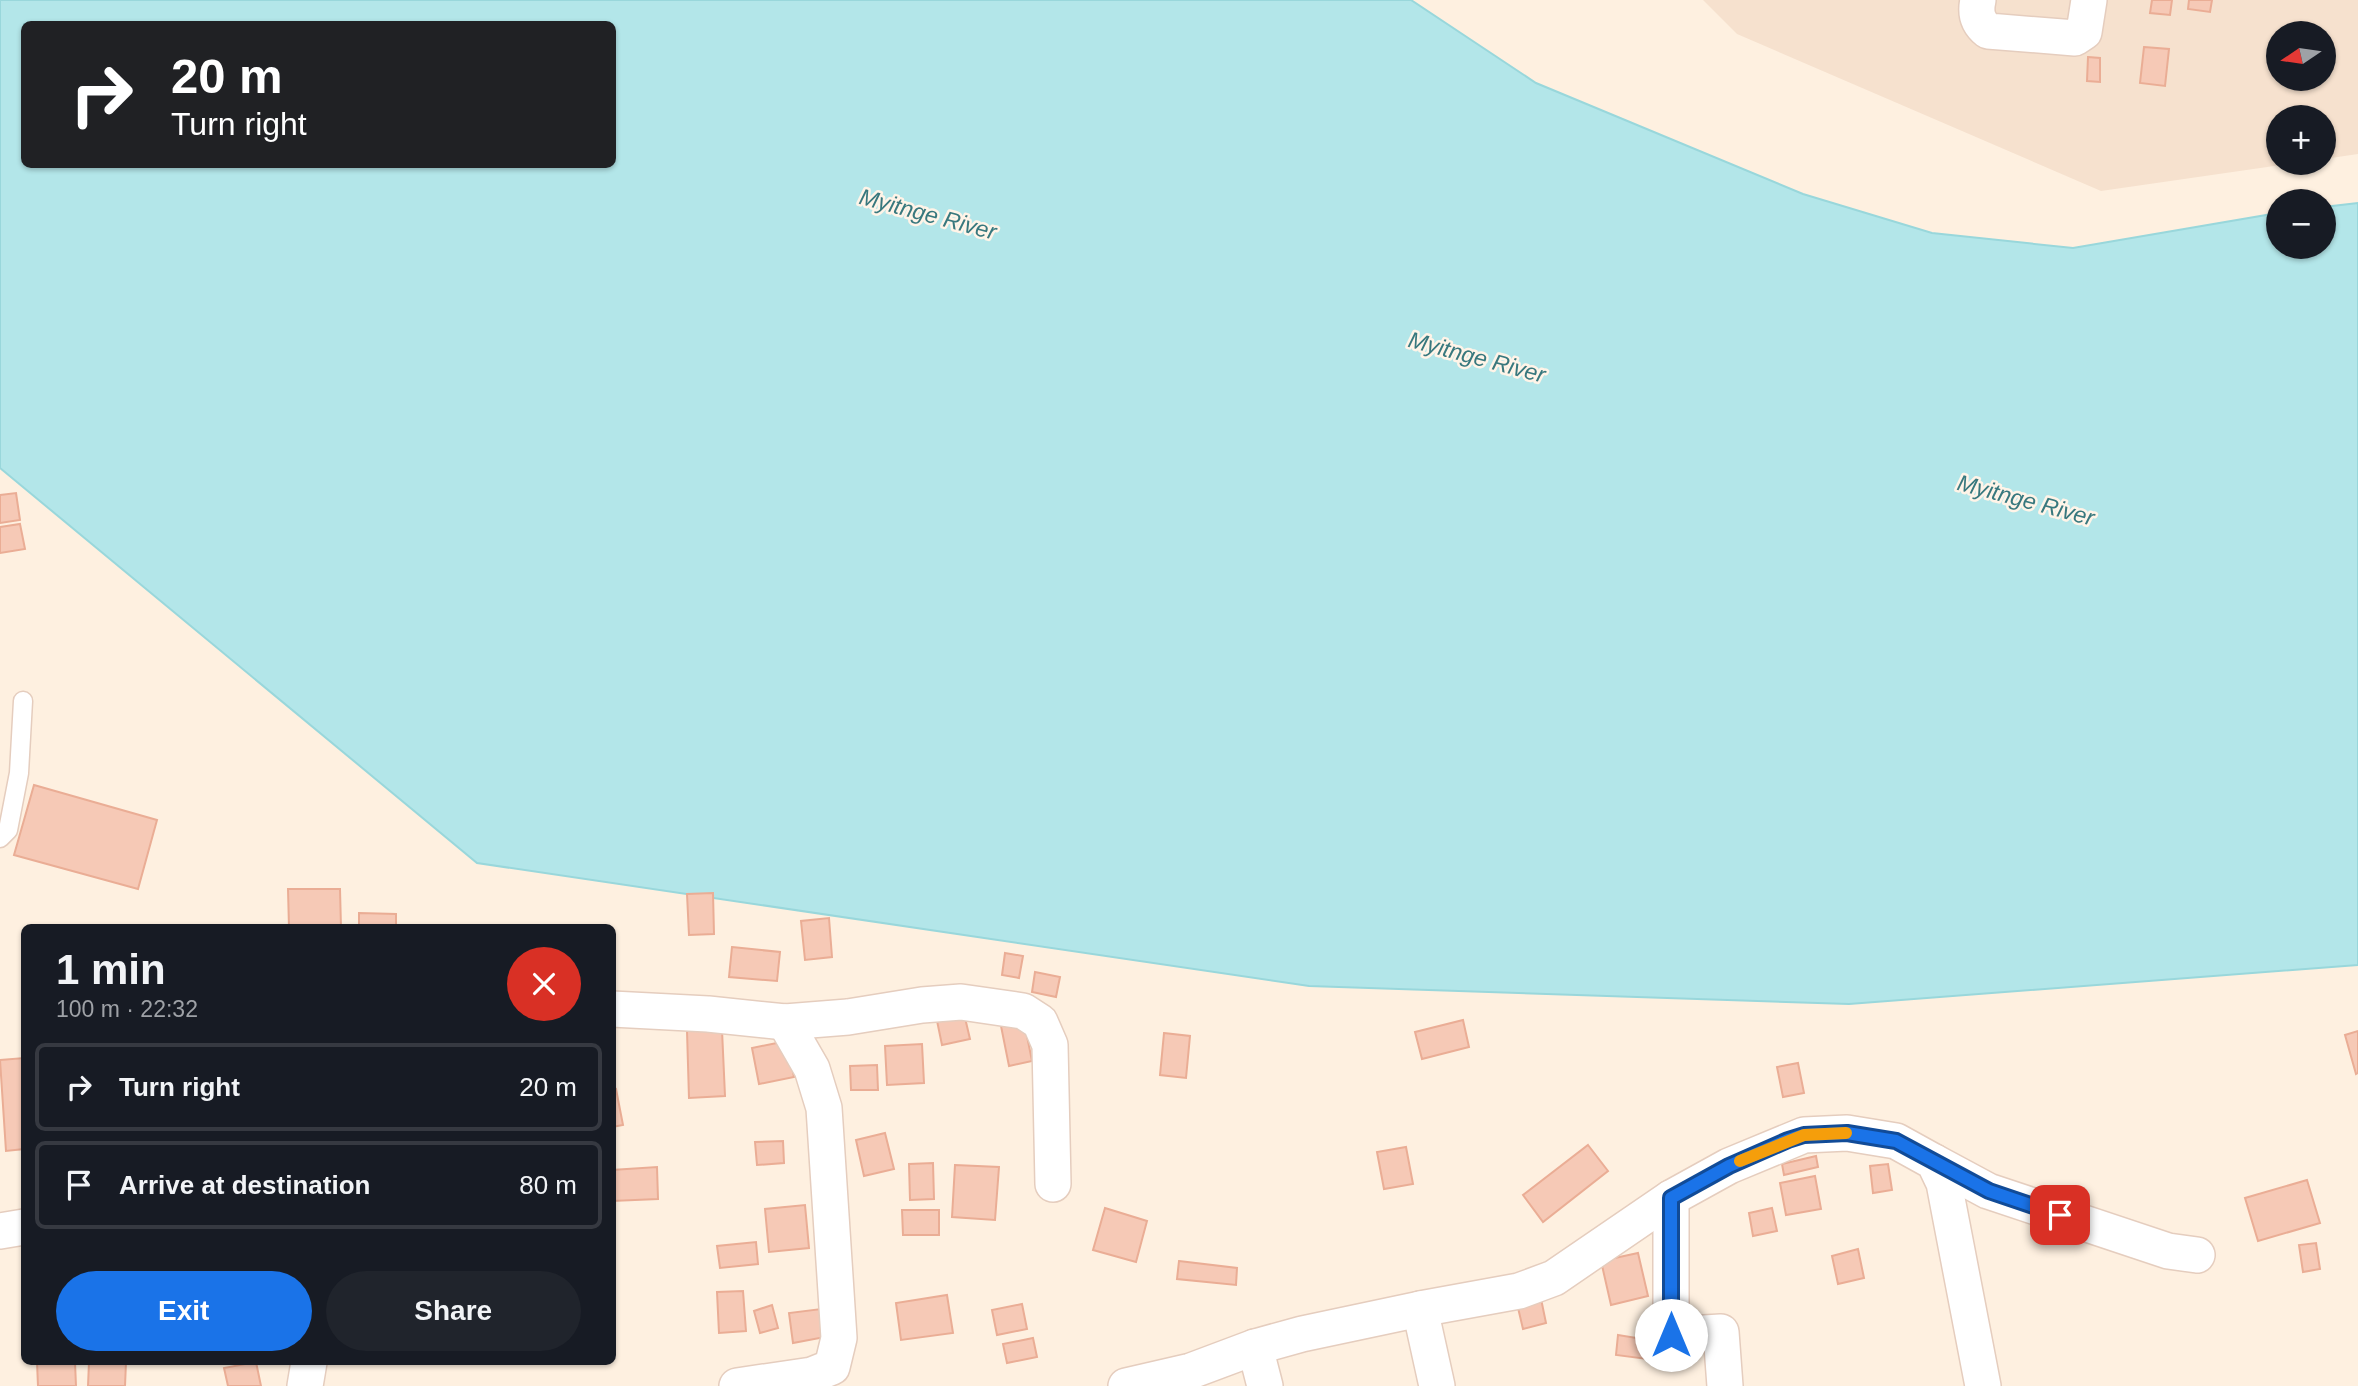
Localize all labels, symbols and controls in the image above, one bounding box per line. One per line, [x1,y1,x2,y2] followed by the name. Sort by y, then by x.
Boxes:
[2266,21,2336,91] north arrow
[2266,21,2336,259] map controls
[56,49,147,140] icon: right
[171,49,283,103] text: 20 m
[2266,105,2336,175] button: +
[171,106,307,142] text: Turn right
[857,183,1001,245] water label: Myitnge River
[2266,189,2336,259] button: −
[1406,326,1550,388] water label: Myitnge River
[1955,469,2099,531] water label: Myitnge River
[56,946,166,993] text: 1 min
[507,947,581,1021] button: close
[56,996,198,1022] text: 100 m · 22:32
[60,1068,98,1106] icon: right
[119,1072,240,1102] text: Turn right
[519,1072,577,1102] text: 20 m
[60,1166,98,1204] icon: arrive
[119,1170,370,1200] text: Arrive at destination
[519,1170,577,1200] text: 80 m
[2030,1185,2090,1245] pin
[2041,1196,2079,1234] icon: arrive
[56,1271,312,1351] button: Exit
[326,1271,581,1351] button: Share
[1634,1298,1708,1372] position arrow

